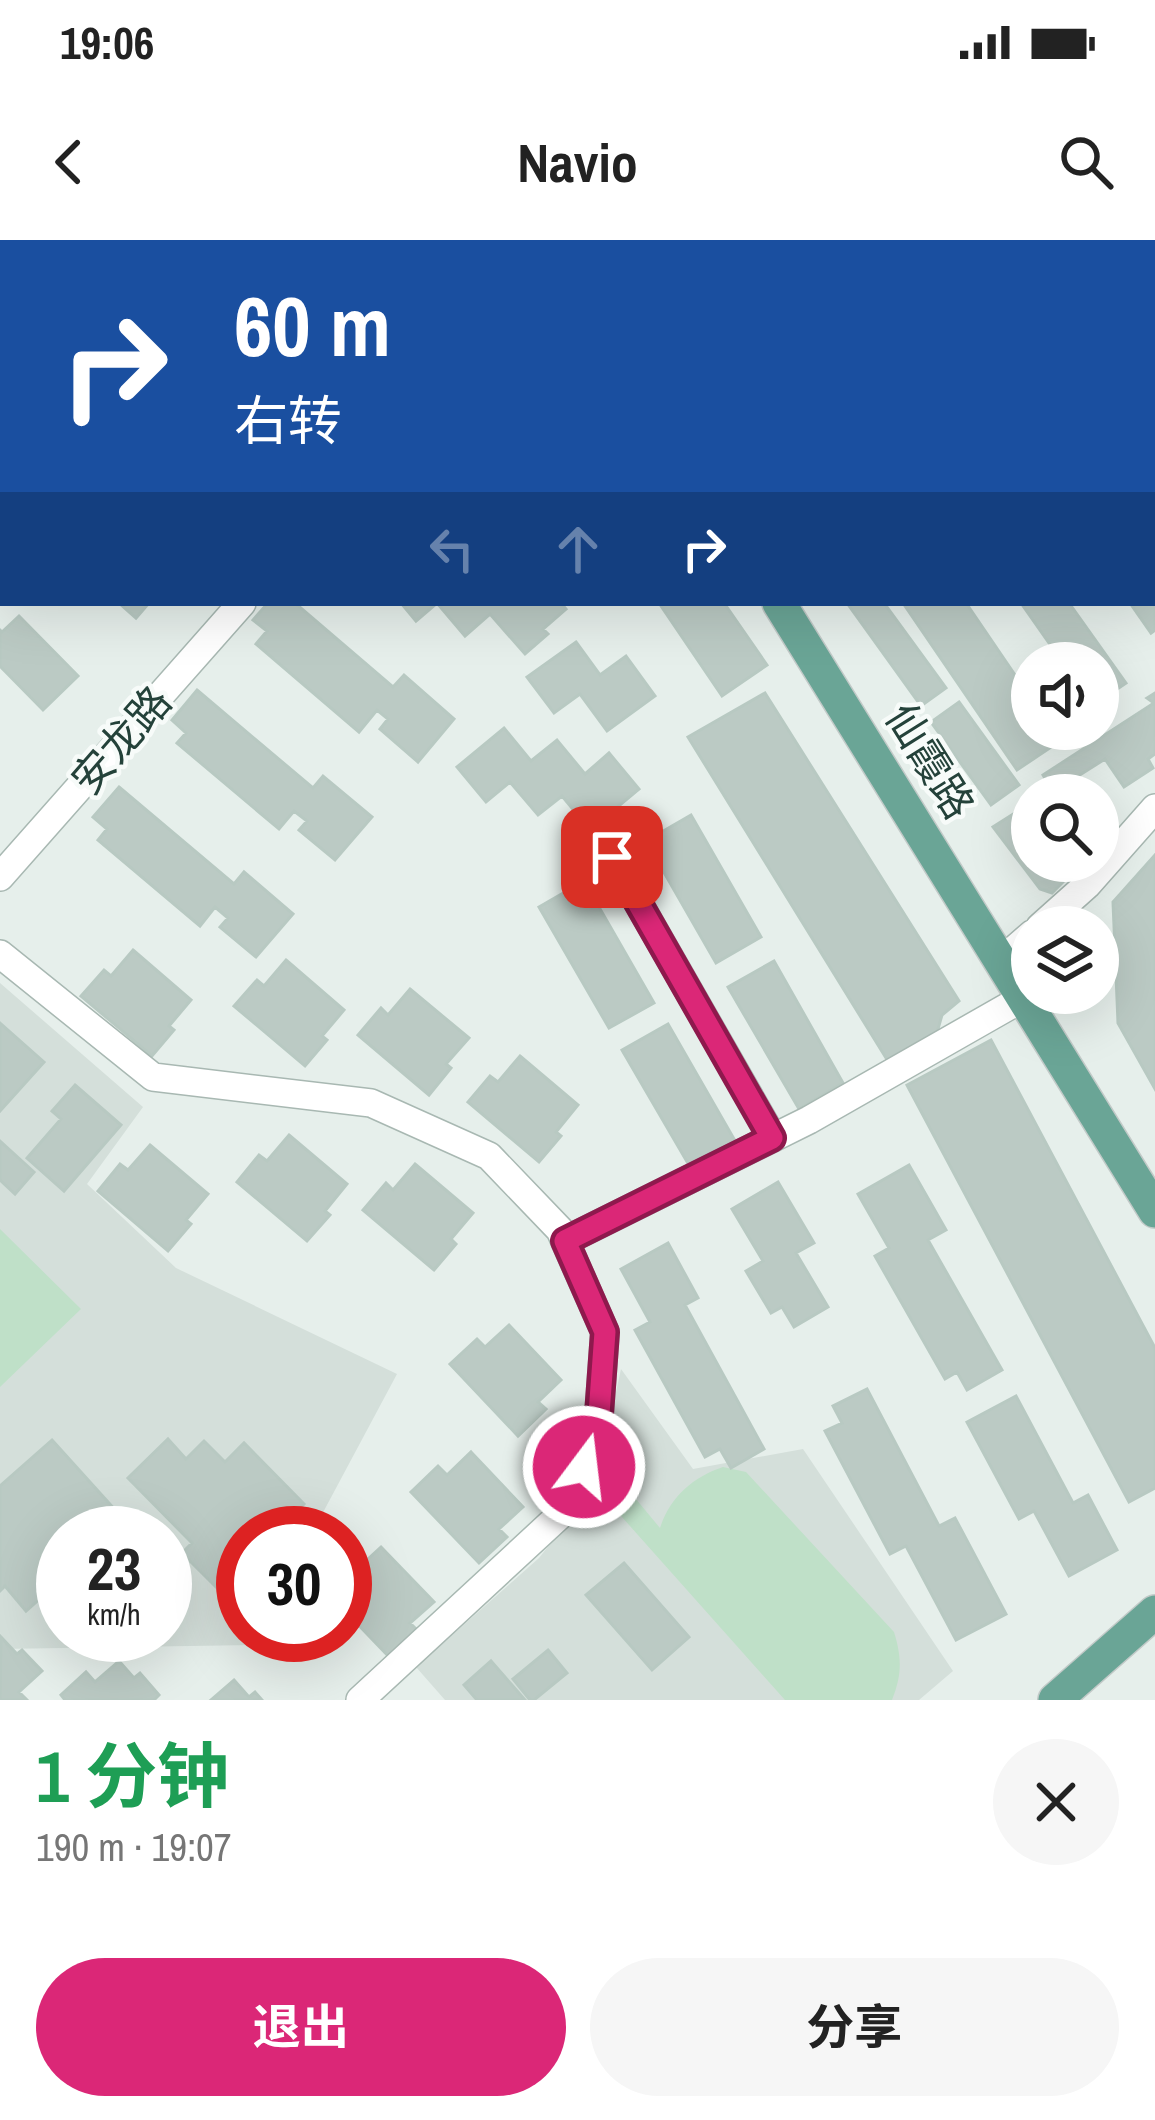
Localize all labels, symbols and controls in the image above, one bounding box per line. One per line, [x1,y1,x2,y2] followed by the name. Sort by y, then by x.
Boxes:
[60,12,154,73] text: 19:06
[517,126,638,199] text: Navio
[36,129,102,195] icon: back
[1053,129,1119,195] icon: search
[234,269,391,382] text: 60 m
[36,288,192,444] icon: right
[234,384,342,457] text: 右转
[419,516,485,582] icon: left
[545,516,611,582] icon: ahead
[671,516,737,582] icon: right
[1011,642,1119,1014] map controls
[1011,642,1119,750] button: sound
[59,674,183,806] street label: 安龙路
[873,693,987,829] street label: 仙霞路
[1011,774,1119,882] button: search
[561,806,663,908] pin
[579,824,645,890] icon: arrive
[1011,906,1119,1014] button: layers
[521,1404,647,1530] position arrow
[216,1506,372,1662] speed limit sign: 30
[87,1528,141,1609] text: 23
[87,1594,141,1634] text: km/h
[36,1727,229,1824] text: 1 分钟
[993,1739,1119,1865] button: close
[36,1821,232,1873] text: 190 m · 19:07
[36,1958,566,2096] button: 退出
[590,1958,1119,2096] button: 分享

